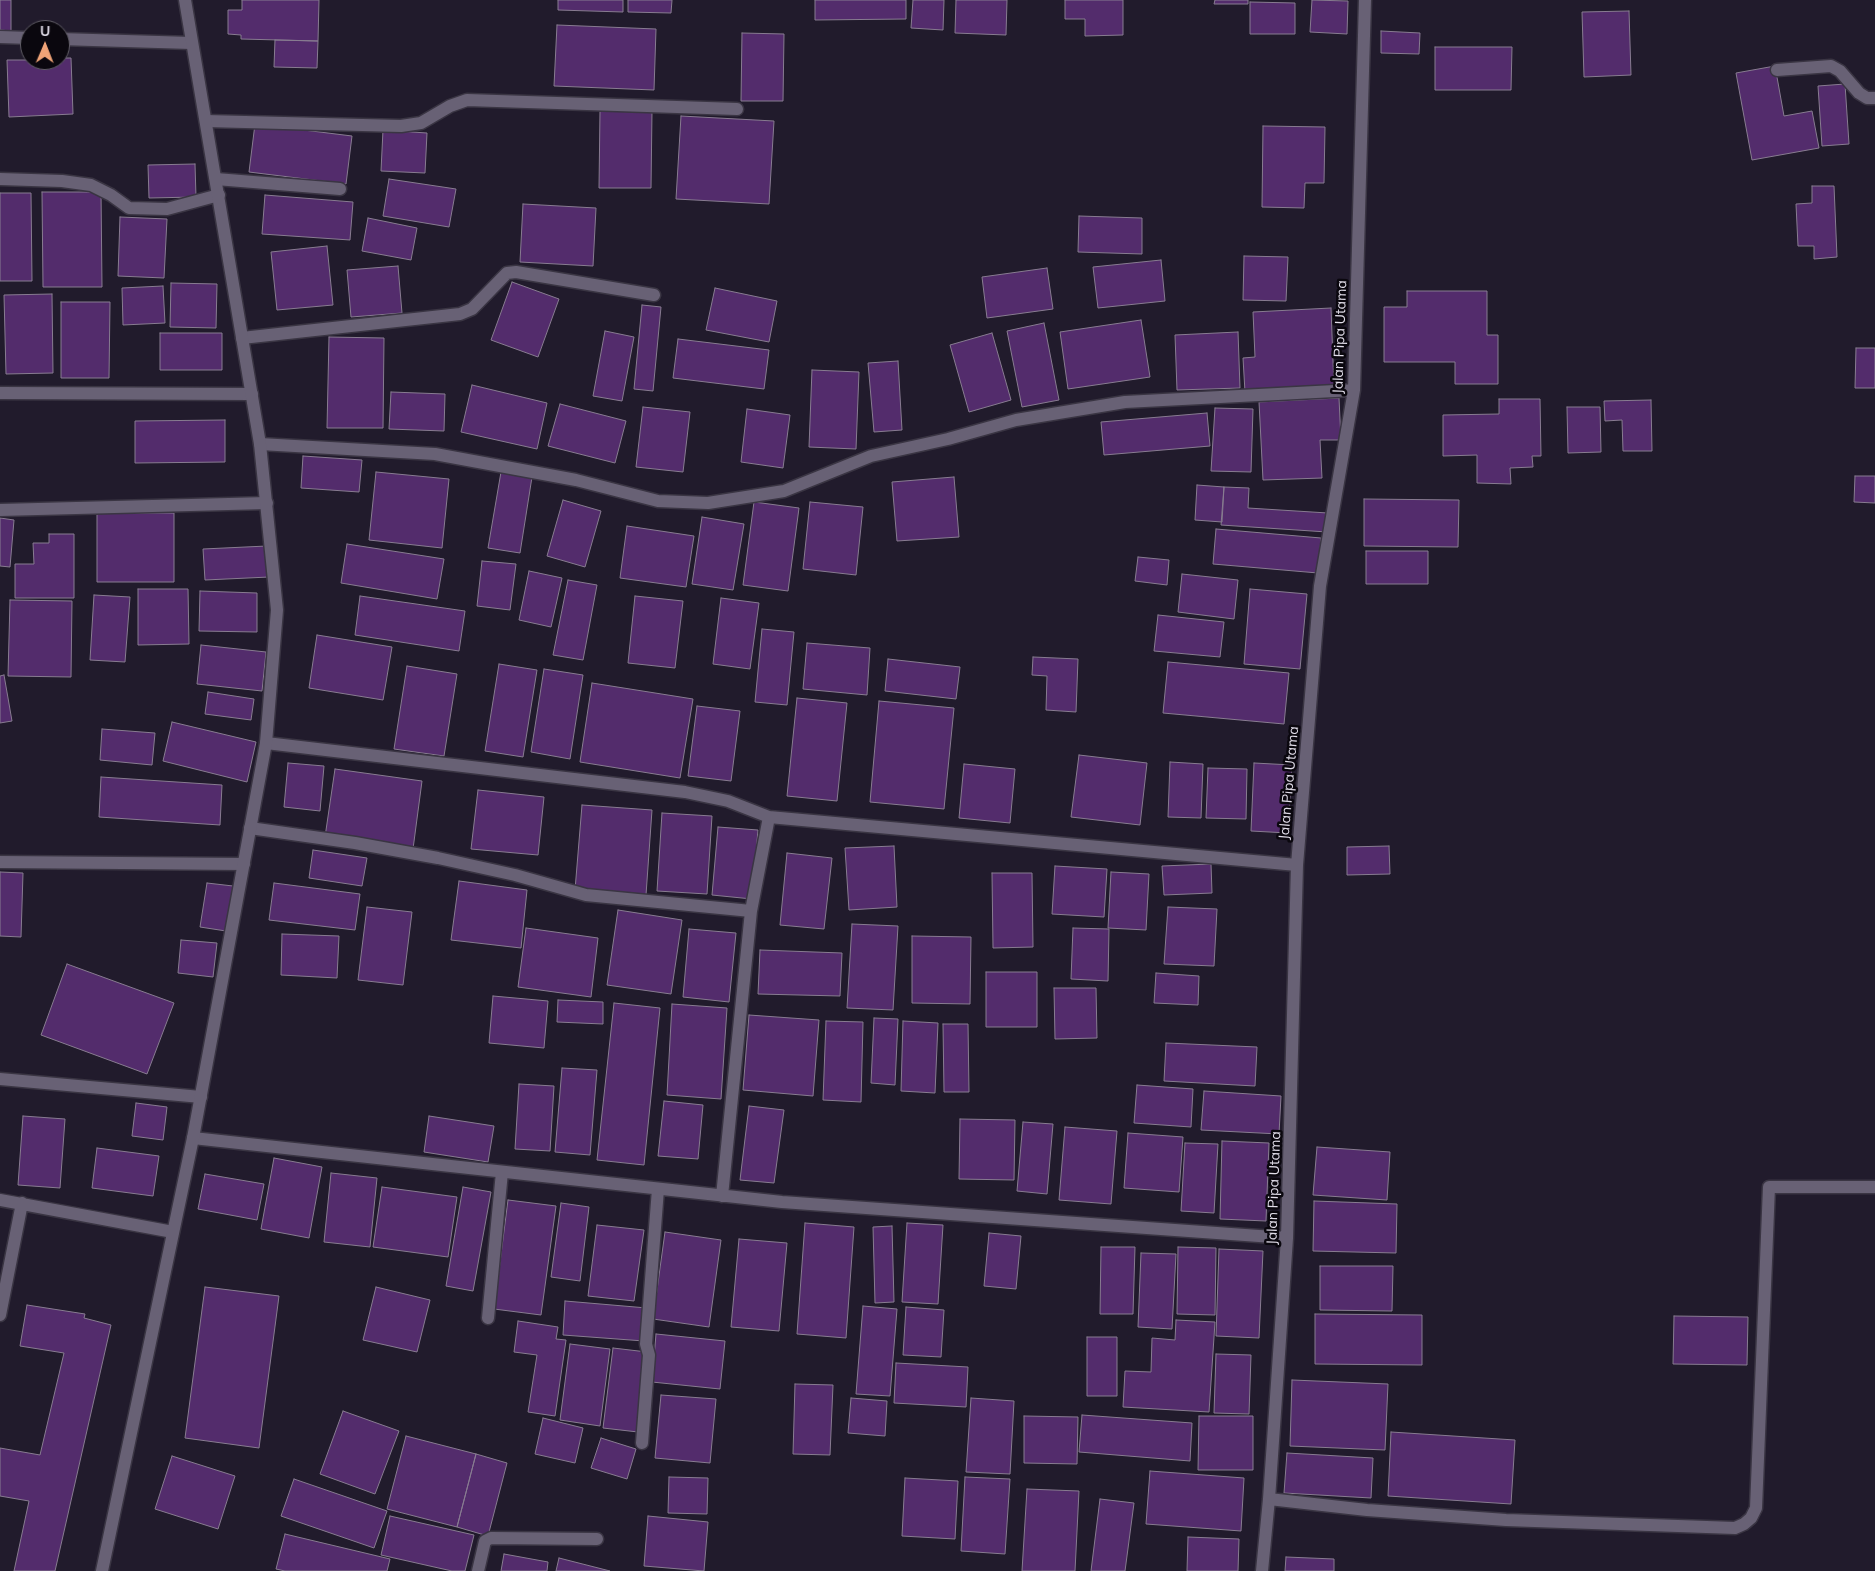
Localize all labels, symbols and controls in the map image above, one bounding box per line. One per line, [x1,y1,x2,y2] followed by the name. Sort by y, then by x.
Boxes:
[20,20,70,70] north arrow
[40,22,51,40] text: U
[1330,280,1350,394] street label: Jalan Pipa Utama
[1276,726,1302,840] street label: Jalan Pipa Utama
[1264,1131,1284,1245] street label: Jalan Pipa Utama

